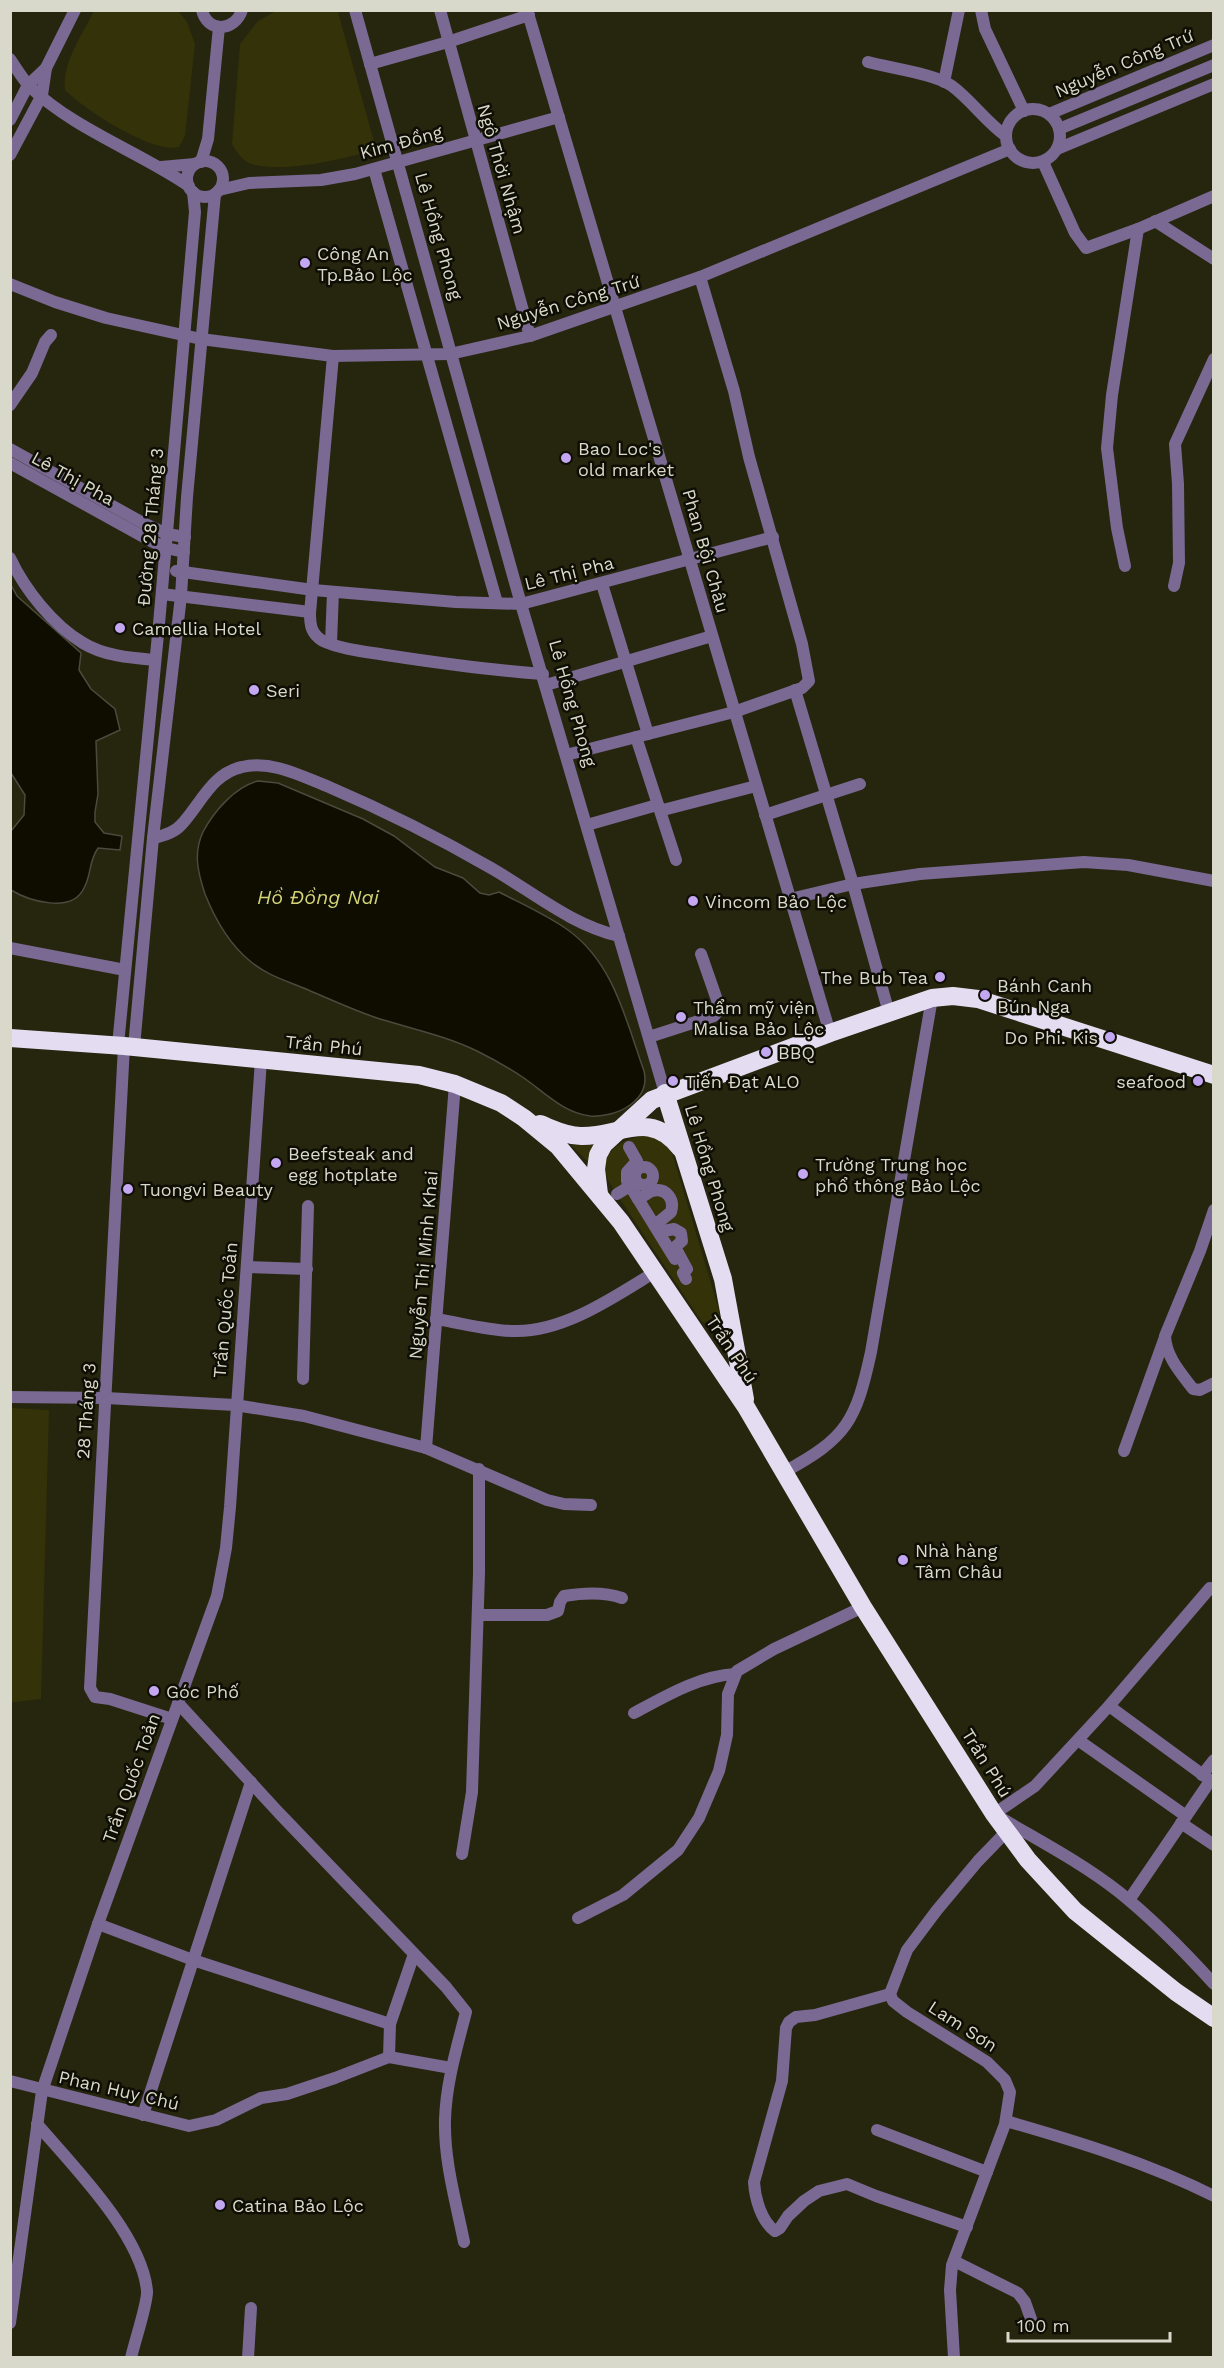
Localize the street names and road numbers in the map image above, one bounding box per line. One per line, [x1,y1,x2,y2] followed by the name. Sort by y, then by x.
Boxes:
[1052,24,1197,102] street label: Nguyễn Công Trứ
[473,102,531,236] street label: Ngô Thời Nhậm
[357,121,445,163] street label: Kim Đồng
[411,170,467,302] street label: Lê Hồng Phong
[494,270,643,334] street label: Nguyễn Công Trứ
[28,447,118,509] street label: Lê Thị Pha
[133,447,167,607] street label: Đường 28 Tháng 3
[678,487,734,615] street label: Phan Bội Châu
[522,552,616,594] street label: Lê Thị Pha
[545,637,601,769] street label: Lê Hồng Phong
[284,1031,364,1059] street label: Trần Phú
[681,1102,739,1234] street label: Lê Hồng Phong
[404,1170,442,1360] street label: Nguyễn Thị Minh Khai
[209,1241,241,1379] street label: Trần Quốc Toản
[702,1311,762,1387] street label: Trần Phú
[72,1362,100,1460] street label: 28 Tháng 3
[98,1710,164,1846] street label: Trần Quốc Toản
[958,1725,1016,1801] street label: Trần Phú
[925,1996,1001,2056] street label: Lam Sơn
[57,2066,181,2114] street label: Phan Huy Chú

